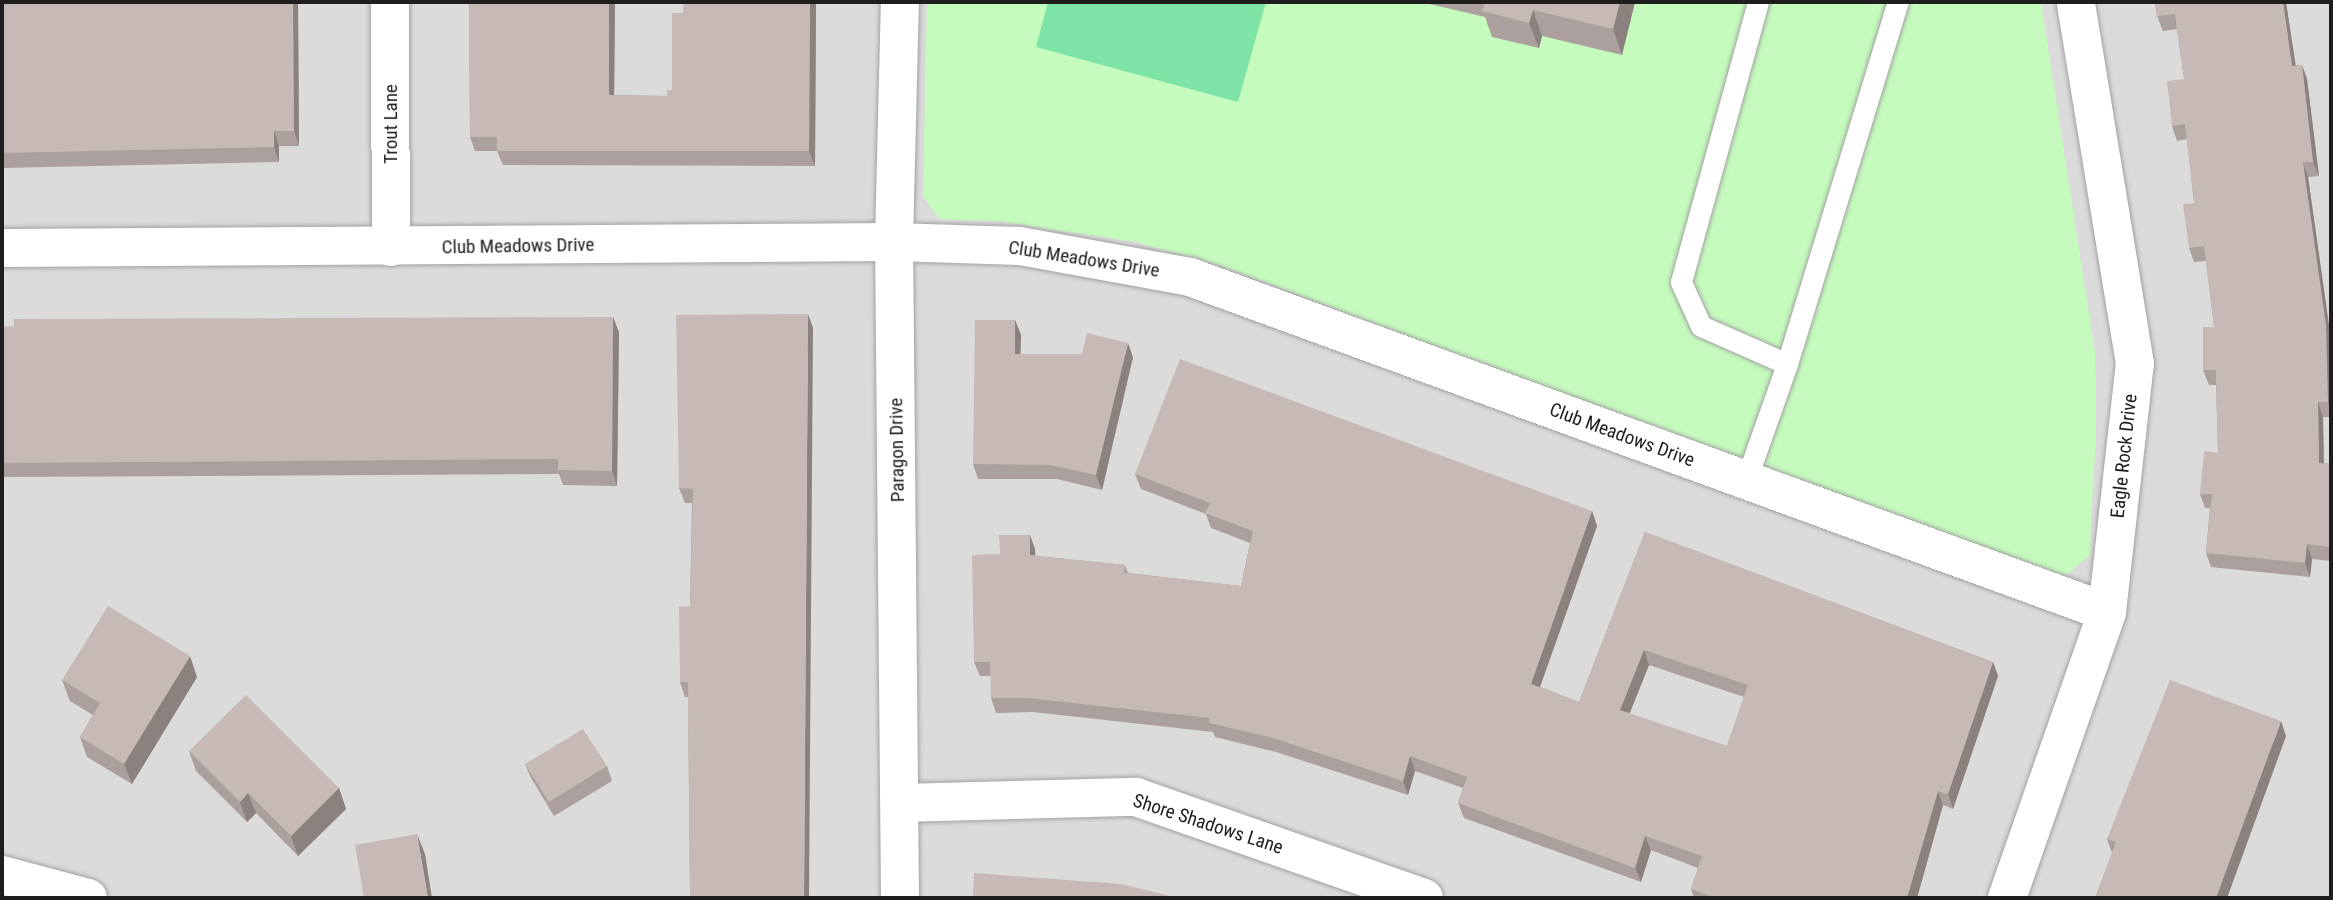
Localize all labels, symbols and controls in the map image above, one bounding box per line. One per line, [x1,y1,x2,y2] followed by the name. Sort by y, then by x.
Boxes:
[380,84,402,164] street label: Trout Lane
[441,233,595,259] street label: Club Meadows Drive
[1007,236,1161,282] street label: Club Meadows Drive
[2106,393,2142,519] street label: Eagle Rock Drive
[885,398,909,502] street label: Paragon Drive
[1546,398,1698,472] street label: Club Meadows Drive
[1130,789,1286,859] street label: Shore Shadows Lane

